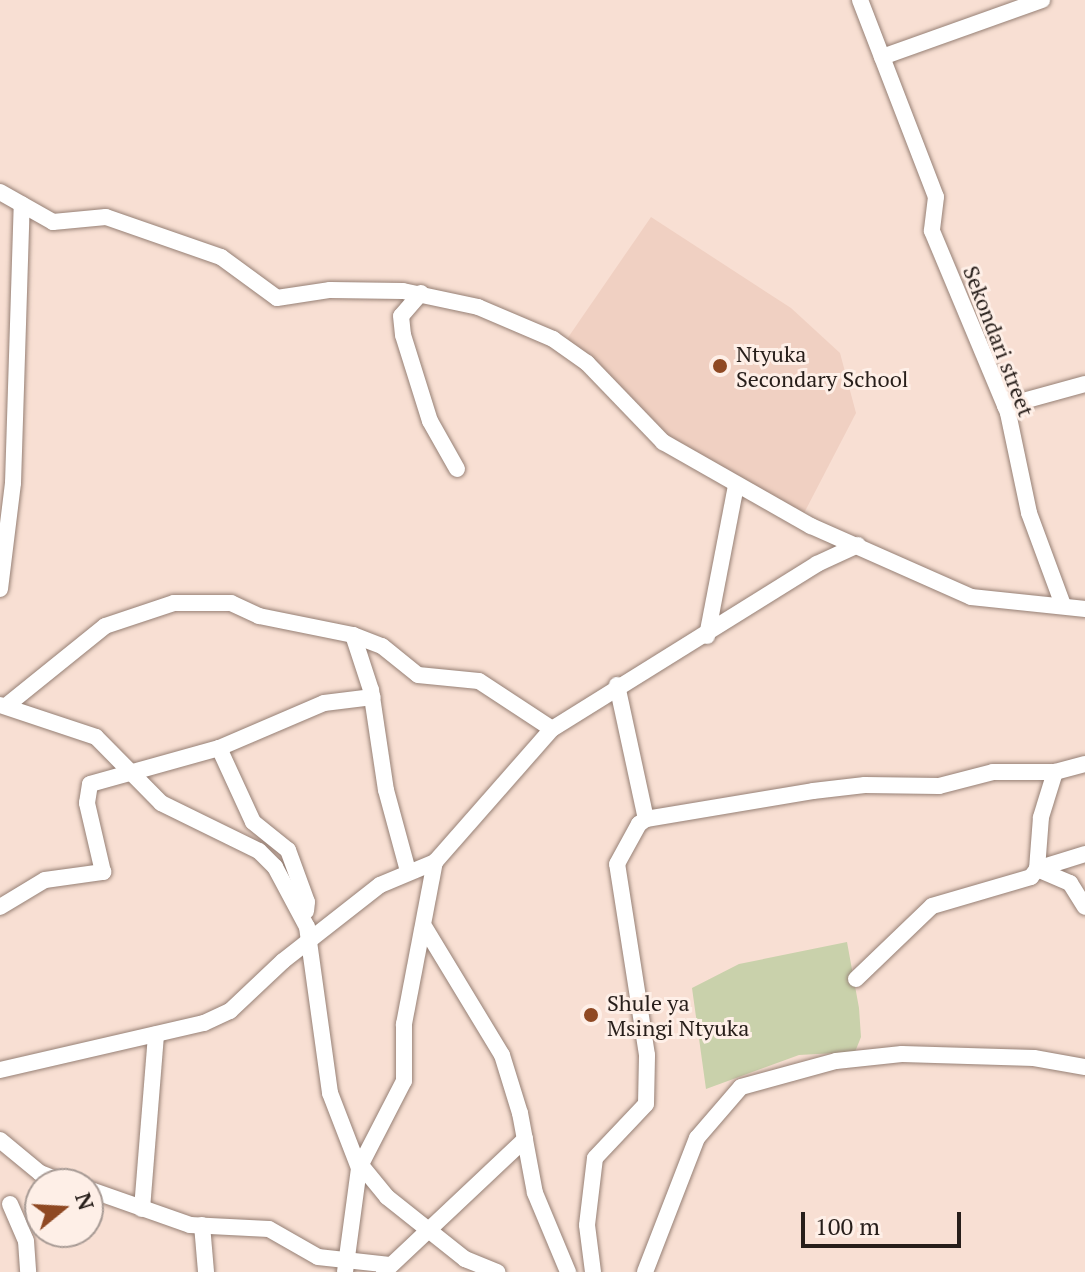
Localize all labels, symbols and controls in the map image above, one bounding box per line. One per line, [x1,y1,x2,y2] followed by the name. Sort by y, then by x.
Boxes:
[958,262,1040,420] street label: Sekondari street
[736,340,908,392] place label: Ntyuka Secondary School
[711,357,729,375] marker: Ntyuka Secondary School
[607,989,749,1040] place label: Shule ya Msingi Ntyuka
[582,1006,600,1024] marker: Shule ya Msingi Ntyuka
[24,1168,104,1248] north arrow
[69,1189,102,1213] text: N
[805,1196,965,1246] scale bar
[815,1210,880,1242] text: 100 m

